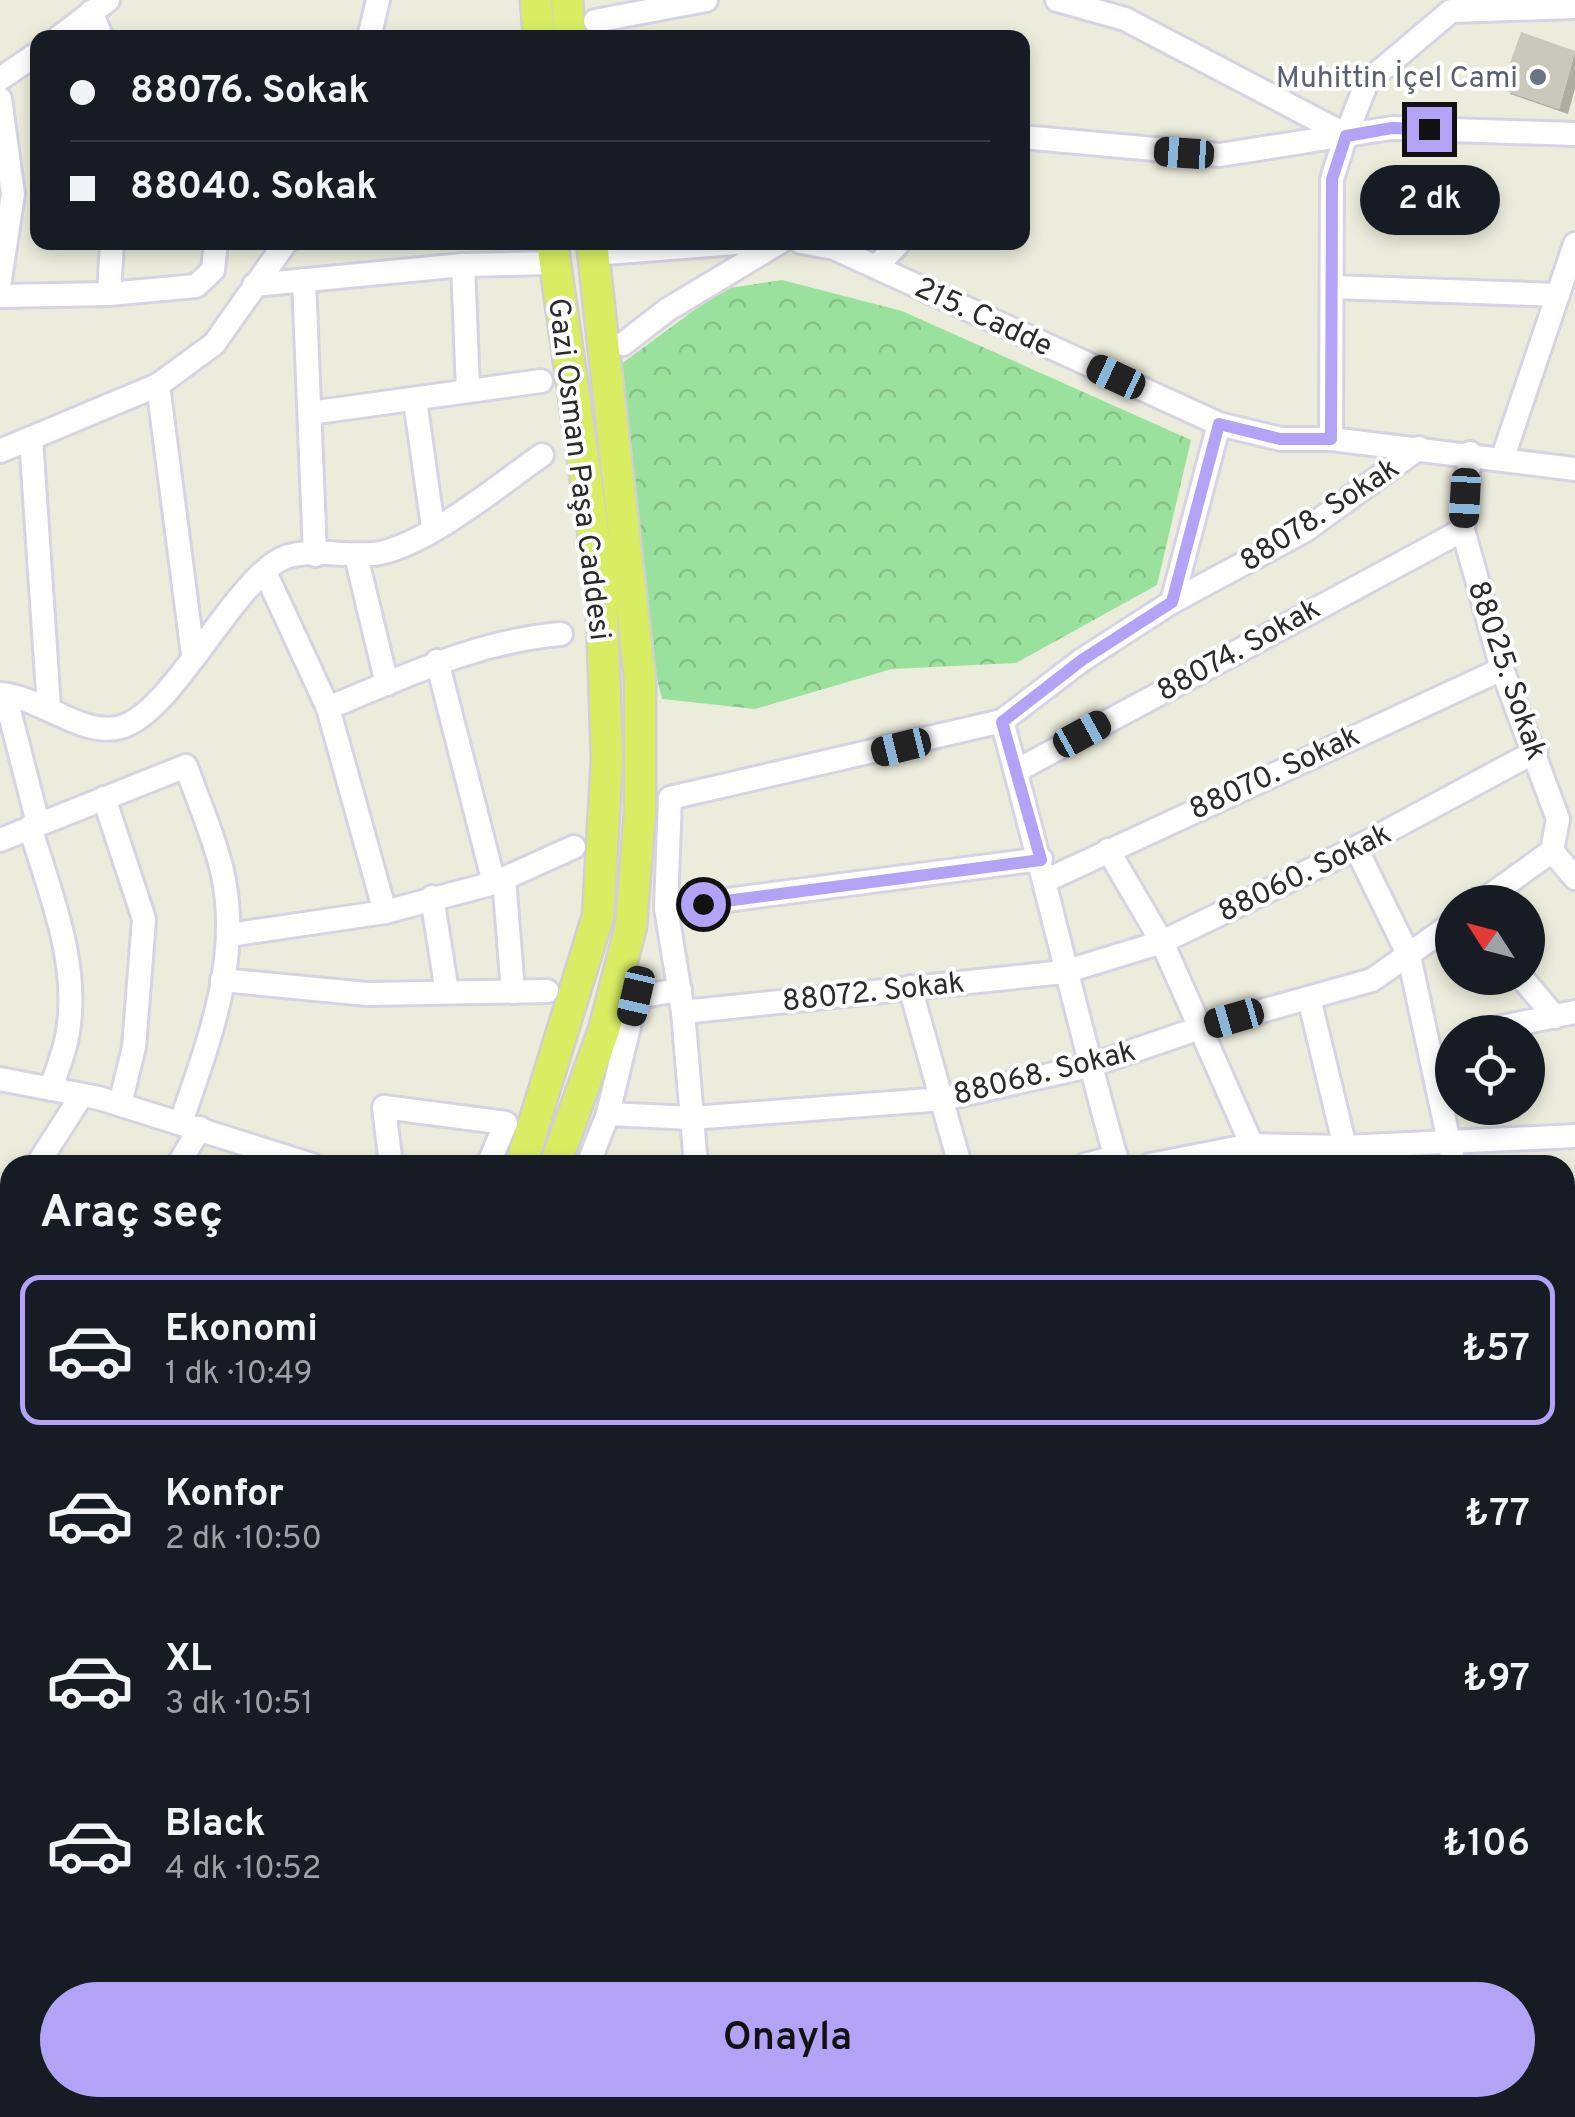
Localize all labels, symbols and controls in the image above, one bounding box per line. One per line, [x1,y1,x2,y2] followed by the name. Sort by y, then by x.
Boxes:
[1276,59,1518,98] place label: Muhittin İçel Cami
[1527,66,1549,88] marker: Muhittin İçel Cami
[130,68,369,117] text: 88076. Sokak
[1407,107,1452,152] route end
[1153,136,1215,170] car
[130,164,378,213] text: 88040. Sokak
[1359,164,1499,234] callout: 2 dk
[1398,180,1462,220] text: 2 dk
[908,270,1058,366] street label: 215. Cadde
[538,296,617,643] street label: Gazi Osman Paşa Caddesi
[1082,351,1150,403] car
[1234,451,1407,581] street label: 88078. Sokak
[1448,467,1482,529] car
[1458,576,1554,765] street label: 88025. Sokak
[1151,591,1327,711] street label: 88074. Sokak
[1048,706,1116,762] car
[1184,719,1366,830] street label: 88070. Sokak
[868,725,934,769] car
[1213,816,1398,932] street label: 88060. Sokak
[681,882,726,927] route start
[1435,885,1545,995] north arrow
[1435,885,1545,1125] map controls
[615,963,657,1029] car
[780,966,966,1021] street label: 88072. Sokak
[1201,995,1267,1041] car
[1435,1015,1545,1125] button: locate
[950,1034,1140,1115] street label: 88068. Sokak
[40,1186,223,1243] text: Araç seç
[45,1305,135,1395] icon: car
[165,1306,318,1355] text: Ekonomi
[1462,1326,1530,1375] text: ₺57
[165,1355,313,1395] text: 1 dk · 10:49
[45,1470,135,1560] icon: car
[165,1471,284,1520] text: Konfor
[1464,1491,1530,1540] text: ₺77
[165,1520,322,1560] text: 2 dk · 10:50
[45,1635,135,1725] icon: car
[165,1636,212,1685] text: XL
[1463,1656,1530,1705] text: ₺97
[165,1685,313,1725] text: 3 dk · 10:51
[45,1800,135,1890] icon: car
[165,1801,265,1850] text: Black
[1442,1821,1530,1870] text: ₺106
[165,1850,321,1890] text: 4 dk · 10:52
[40,1982,1535,2097] button: Onayla

